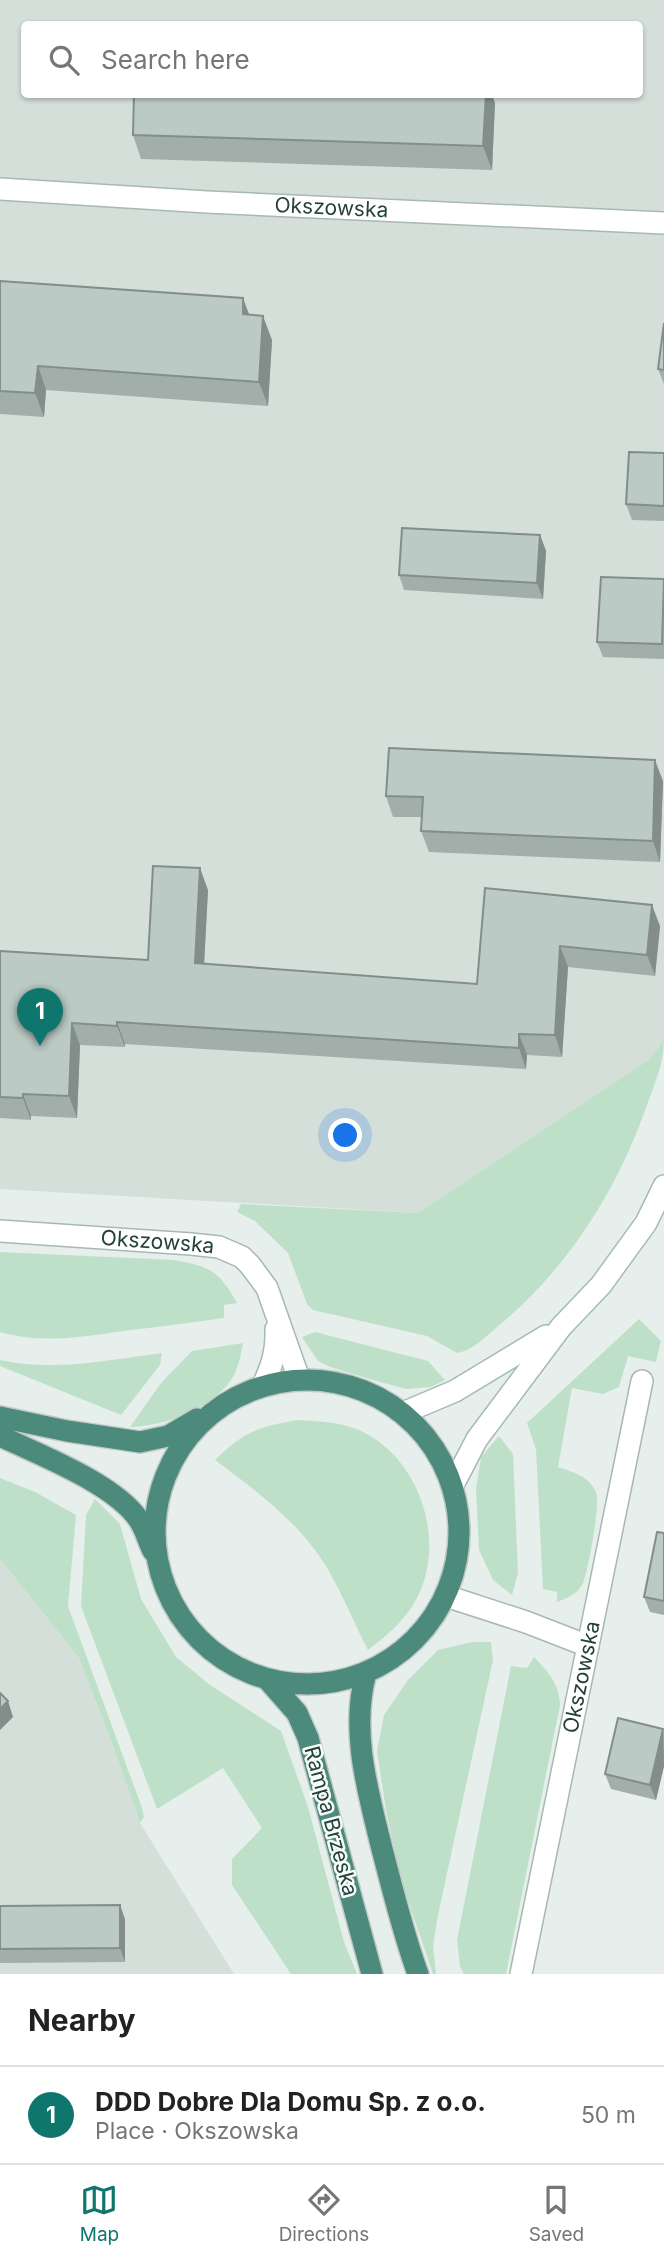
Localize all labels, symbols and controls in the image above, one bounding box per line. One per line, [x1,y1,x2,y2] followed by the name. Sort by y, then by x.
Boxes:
[21,21,643,98] search box
[45,41,83,79] icon: search
[101,44,250,75] text: Search here
[274,192,389,222] street label: Okszowska
[17,988,63,1046] pin: 1
[328,1118,362,1152] your location
[100,1225,216,1258] street label: Okszowska
[557,1619,605,1735] street label: Okszowska
[299,1743,363,1898] street label: Rampa Brzeska
[28,2002,136,2038] text: Nearby
[95,2086,486,2117] text: DDD Dobre Dla Domu Sp. z o.o.
[46,2101,56,2129] text: 1
[581,2101,636,2129] text: 50 m
[95,2117,299,2145] text: Place · Okszowska
[80,2181,119,2246] tab: Map
[279,2181,369,2246] tab: Directions
[529,2181,584,2246] tab: Saved

